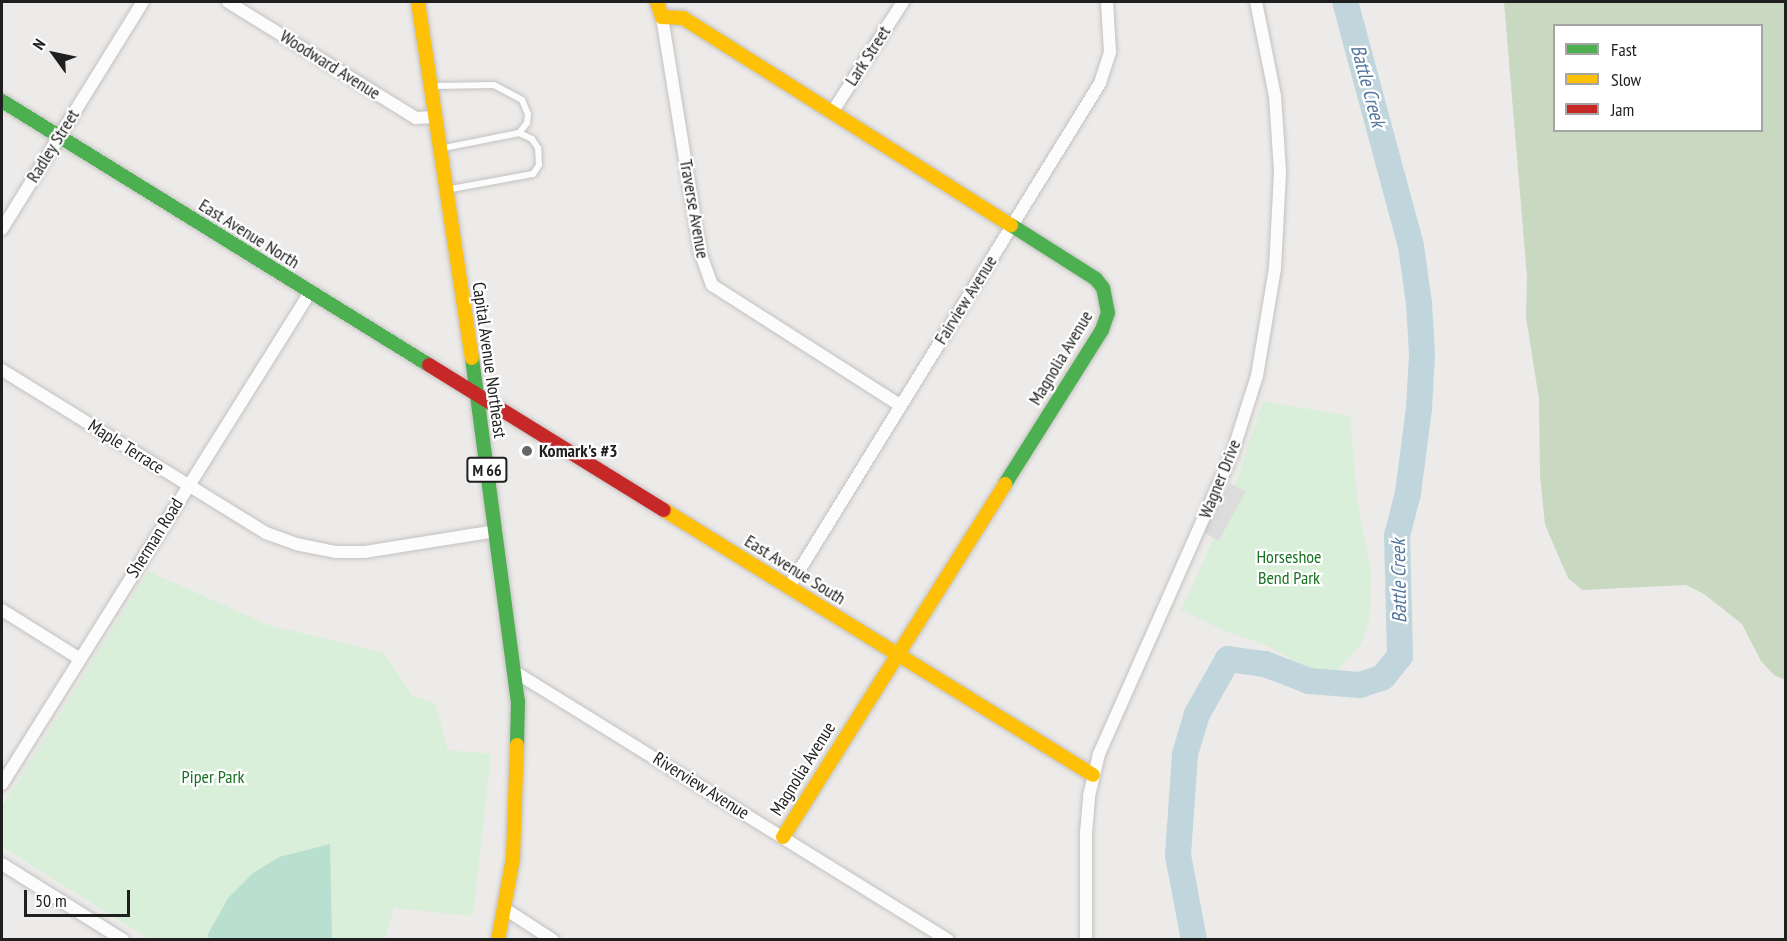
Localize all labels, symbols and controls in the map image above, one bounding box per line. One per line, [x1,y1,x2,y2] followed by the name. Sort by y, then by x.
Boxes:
[841,22,895,90] street label: Lark Street
[24,24,84,84] north arrow
[1553,24,1763,132] legend
[276,25,384,105] street label: Woodward Avenue
[28,35,50,53] text: N
[1611,38,1637,61] text: Fast
[1346,42,1390,130] water label: Battle Creek
[1611,68,1641,91] text: Slow
[1611,98,1634,121] text: Jam
[22,105,84,187] street label: Radley Street
[675,157,713,261] street label: Traverse Avenue
[195,194,303,274] street label: East Avenue North
[930,251,1002,349] street label: Fairview Avenue
[467,280,511,440] street label: Capital Avenue Northeast
[1024,307,1098,409] street label: Magnolia Avenue
[84,415,168,479] street label: Maple Terrace
[1194,436,1246,522] street label: Wagner Drive
[539,440,618,462] place label: Komark's #3
[520,444,534,458] marker: Komark's #3
[466,457,508,483] road number: M 66
[122,494,188,582] street label: Sherman Road
[740,530,850,610] street label: East Avenue South
[1386,539,1412,623] water label: Battle Creek
[1256,547,1322,590] park label: Horseshoe Bend Park
[766,718,840,820] street label: Magnolia Avenue
[649,748,753,824] street label: Riverview Avenue
[182,766,244,788] park label: Piper Park
[27,878,134,916] scale bar
[35,889,67,912] text: 50 m

